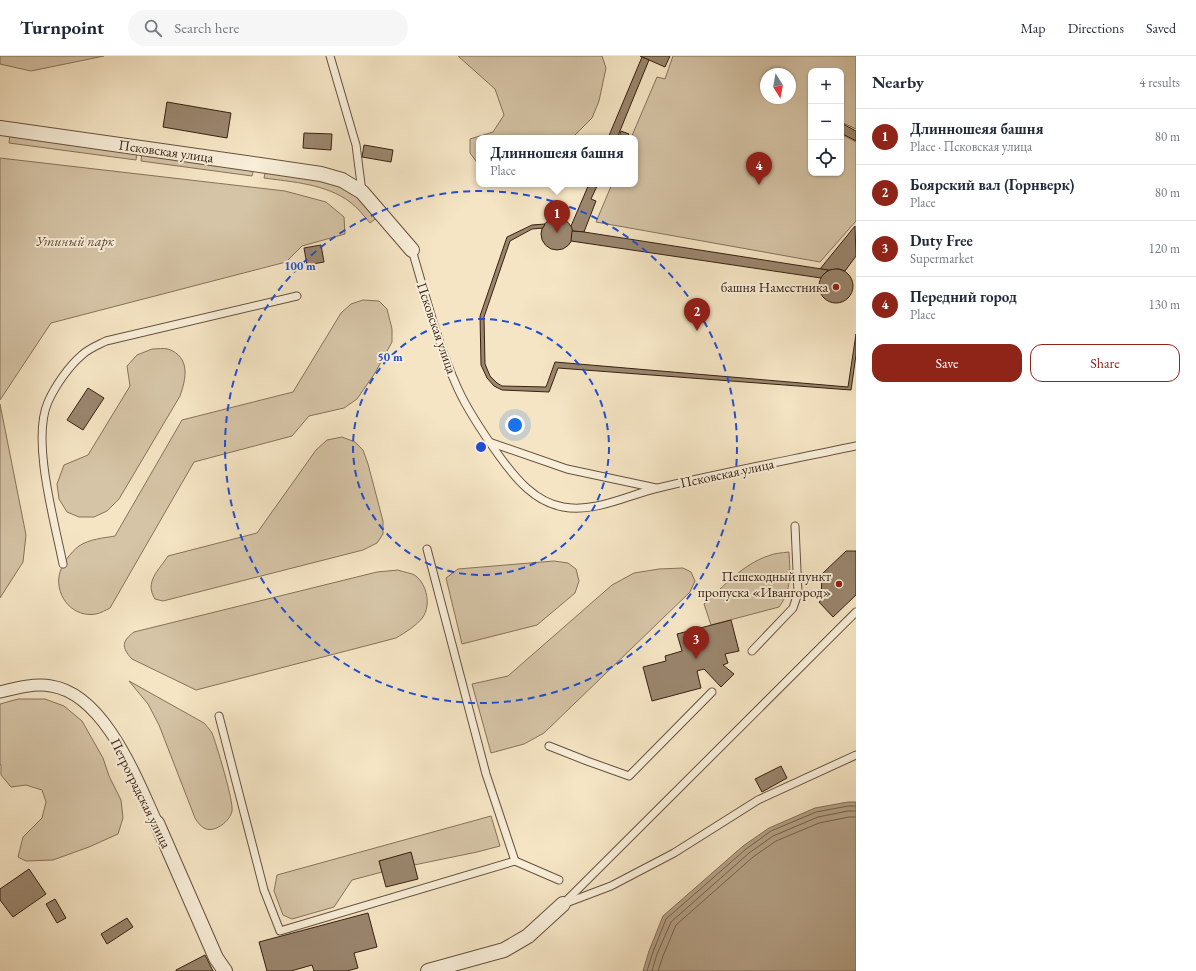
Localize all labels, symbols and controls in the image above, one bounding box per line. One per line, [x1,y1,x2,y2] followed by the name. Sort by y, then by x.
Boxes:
[128,10,408,46] search box
[20,15,104,40] text: Turnpoint
[142,17,164,39] icon: search
[174,18,239,37] text: Search here
[1020,19,1046,37] text: Map
[1068,19,1124,37] text: Directions
[1146,19,1176,37] text: Saved
[760,68,796,104] north arrow
[808,68,844,176] map controls
[808,68,844,104] button: +
[872,71,924,93] text: Nearby
[1139,74,1180,91] text: 4 results
[808,104,844,140] button: −
[910,119,1043,138] text: Длинношеяя башня
[882,128,888,145] text: 1
[1155,128,1180,145] text: 80 m
[117,135,215,167] street label: Псковская улица
[476,135,638,187] popup
[910,138,1032,155] text: Place · Псковская улица
[808,140,844,176] button: locate
[490,143,624,162] text: Длинношеяя башня
[746,152,772,185] pin: 4
[490,162,516,179] text: Place
[910,175,1074,194] text: Боярский вал (Горнверк)
[882,184,888,201] text: 2
[1155,184,1180,201] text: 80 m
[910,194,936,211] text: Place
[544,200,570,233] pin: 1
[910,231,973,250] text: Duty Free
[36,232,115,250] park label: Утиный парк
[882,240,888,257] text: 3
[1149,240,1180,257] text: 120 m
[910,250,974,267] text: Supermarket
[284,258,316,274] text: 100 m
[721,278,828,296] place label: башня Наместника
[413,280,461,377] street label: Псковская улица
[831,282,841,292] marker: башня Наместника
[910,287,1017,306] text: Передний город
[882,296,888,313] text: 4
[1149,296,1180,313] text: 130 m
[684,298,710,331] pin: 2
[910,306,936,323] text: Place
[872,344,1022,382] button: Save
[1030,344,1180,382] button: Share
[377,349,403,365] text: 50 m
[505,415,525,435] your location
[474,440,488,454] centre of rings
[678,454,776,492] street label: Псковская улица
[698,567,831,601] place label: Пешеходный пункт пропуска «Ивангород»
[834,579,844,589] marker: Пешеходный пункт пропуска «Ивангород»
[683,626,709,659] pin: 3
[107,735,176,851] street label: Петроградская улица

